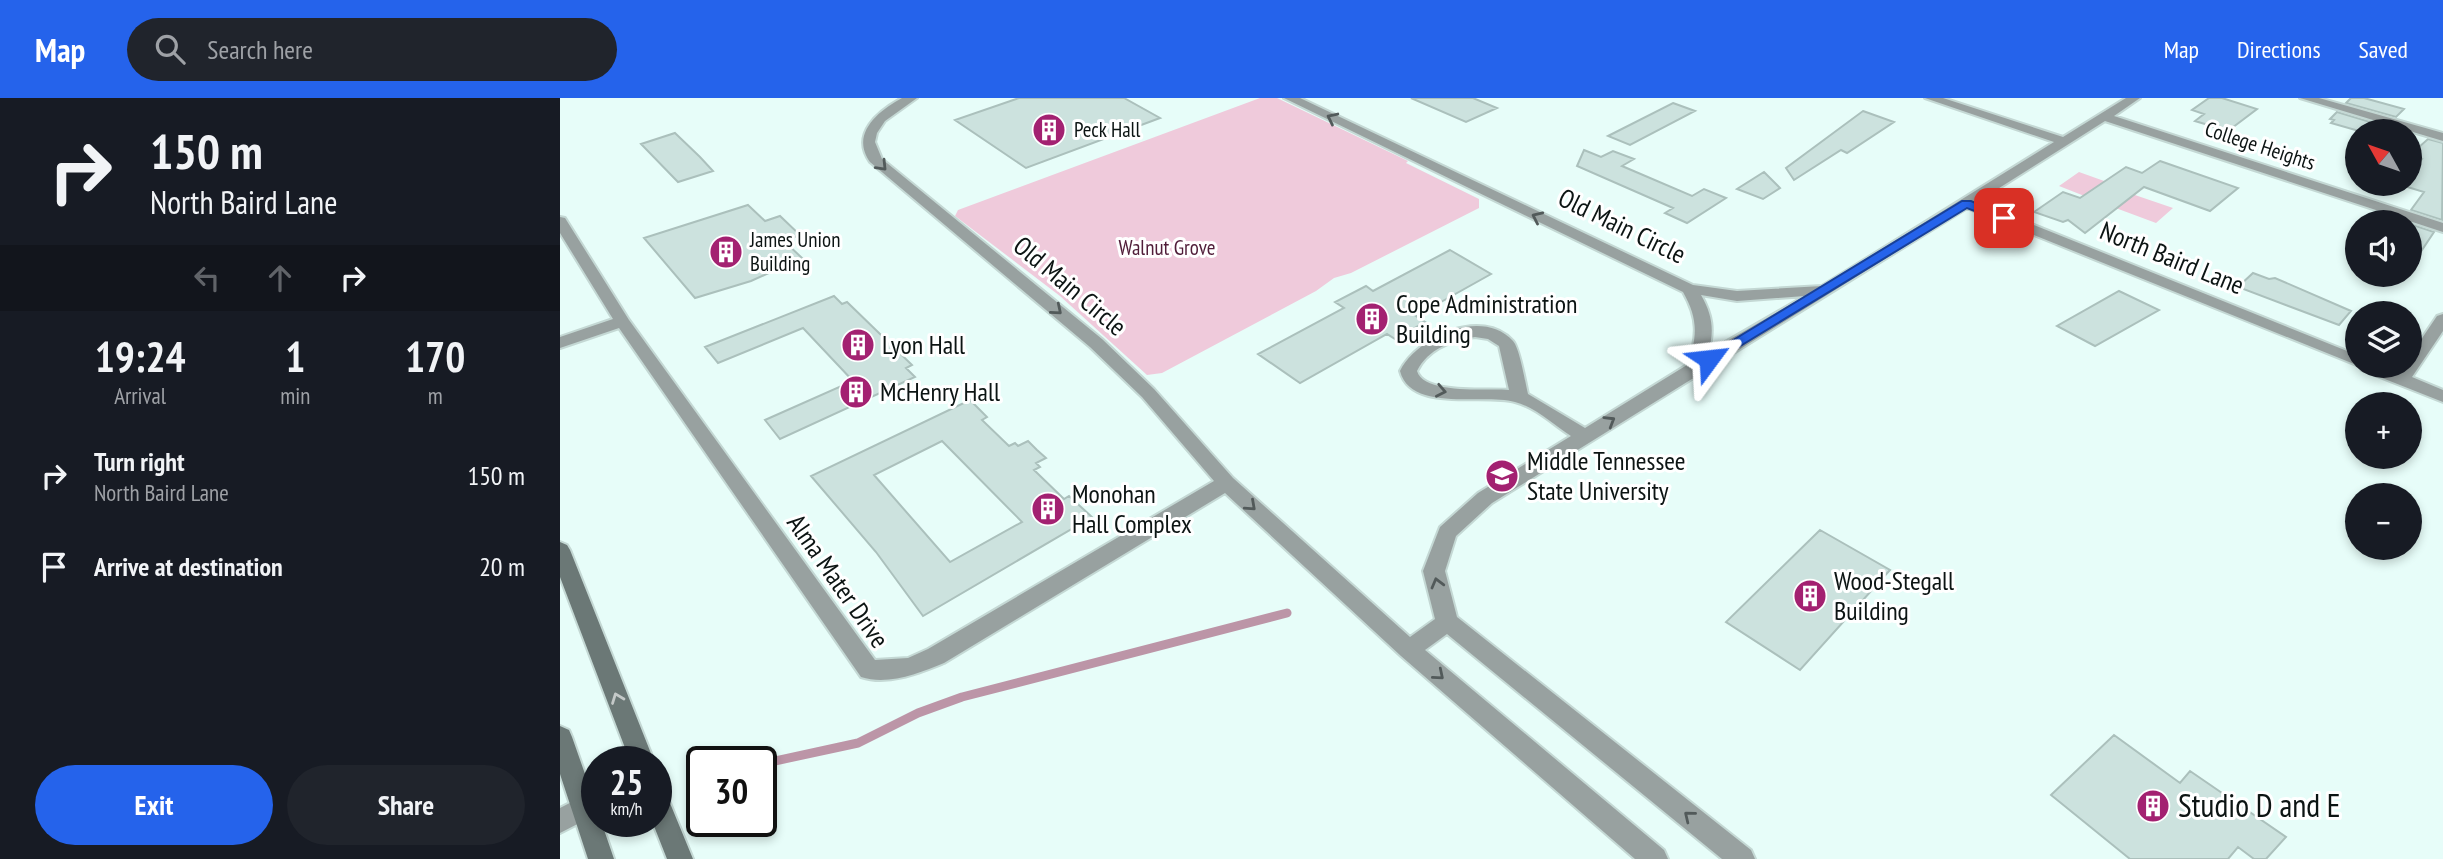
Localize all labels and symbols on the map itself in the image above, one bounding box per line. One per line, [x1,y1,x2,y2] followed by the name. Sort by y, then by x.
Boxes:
[1030,111,1068,149] building icon: Peck Hall
[1327,112,1339,126] one-way arrow
[2202,115,2319,176] street label: College Heights
[1074,116,1140,143] place label: Peck Hall
[2345,119,2422,196] north arrow
[873,158,886,171] one-way arrow
[1553,181,1691,270] street label: Old Main Circle
[1974,188,2034,248] pin
[1532,211,1544,225] one-way arrow
[2095,214,2249,301] street label: North Baird Lane
[749,226,840,277] place label: James Union Building
[1007,229,1134,342] street label: Old Main Circle
[707,233,745,271] building icon: James Union Building
[1118,234,1216,261] park label: Walnut Grove
[1396,287,1577,350] place label: Cope Administration Building
[1353,300,1391,338] building icon: Cope Administration Building
[1049,302,1062,314] one-way arrow
[1672,322,1746,396] position arrow
[839,326,877,364] building icon: Lyon Hall
[882,328,965,361] place label: Lyon Hall
[837,373,875,411] building icon: McHenry Hall
[880,375,1000,408] place label: McHenry Hall
[1435,382,1447,397] one-way arrow
[1602,416,1615,429] one-way arrow
[1527,444,1685,507] place label: Middle Tennessee State University
[1483,457,1521,495] school or university icon: Middle Tennessee State University
[1072,477,1192,540] place label: Monohan Hall Complex
[1029,490,1067,528] building icon: Monohan Hall Complex
[1243,498,1256,511] one-way arrow
[780,507,897,654] street label: Alma Mater Drive
[1834,564,1954,627] place label: Wood-Stegall Building
[1431,577,1445,589] one-way arrow
[1791,577,1829,615] building icon: Wood-Stegall Building
[1430,667,1443,679] one-way arrow
[611,692,625,704] one-way arrow
[686,746,777,837] speed limit sign: 30
[2178,784,2341,826] place label: Studio D and E
[2134,787,2172,825] building icon: Studio D and E
[1684,812,1696,825] one-way arrow

